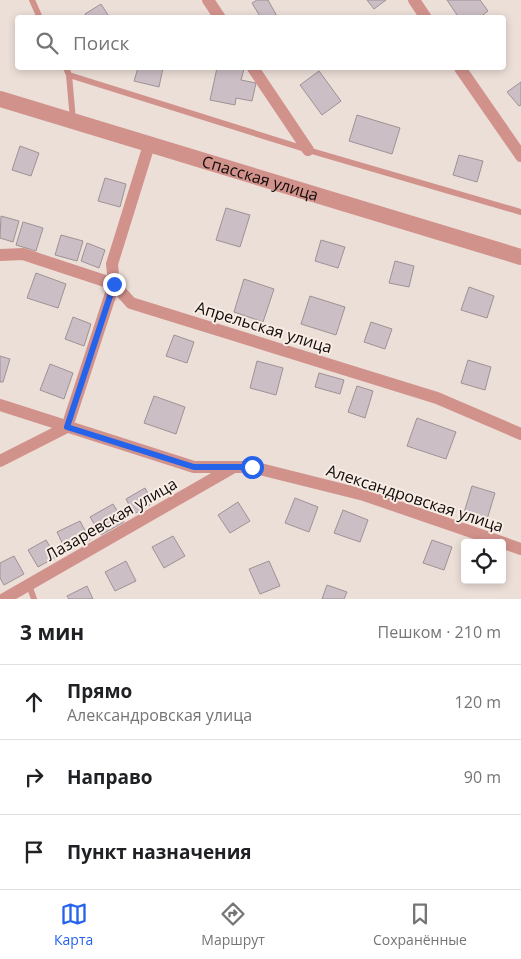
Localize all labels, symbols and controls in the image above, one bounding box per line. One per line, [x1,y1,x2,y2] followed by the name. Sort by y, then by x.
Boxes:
[15,15,506,70] search box
[33,29,61,57] icon: search
[73,30,129,56] text: Поиск
[199,150,321,206] street label: Спасская улица
[103,273,126,296] route end
[193,296,335,358] street label: Апрельская улица
[241,456,264,479] route start
[324,459,506,537] street label: Александровская улица
[41,472,181,566] street label: Лазаревская улица
[461,539,506,584] map controls
[461,539,506,584] button: locate
[20,618,84,646] text: 3 мин
[378,621,501,643] text: Пешком · 210 m
[67,678,132,704] text: Прямо
[20,688,48,716] icon: ahead
[455,691,501,713] text: 120 m
[67,704,252,726] text: Александровская улица
[20,763,48,791] icon: right
[67,764,153,790] text: Направо
[464,766,501,788] text: 90 m
[20,838,48,866] icon: arrive
[67,839,252,865] text: Пункт назначения
[54,900,93,949] tab: Карта
[201,900,265,949] tab: Маршрут
[373,900,467,949] tab: Сохранённые

